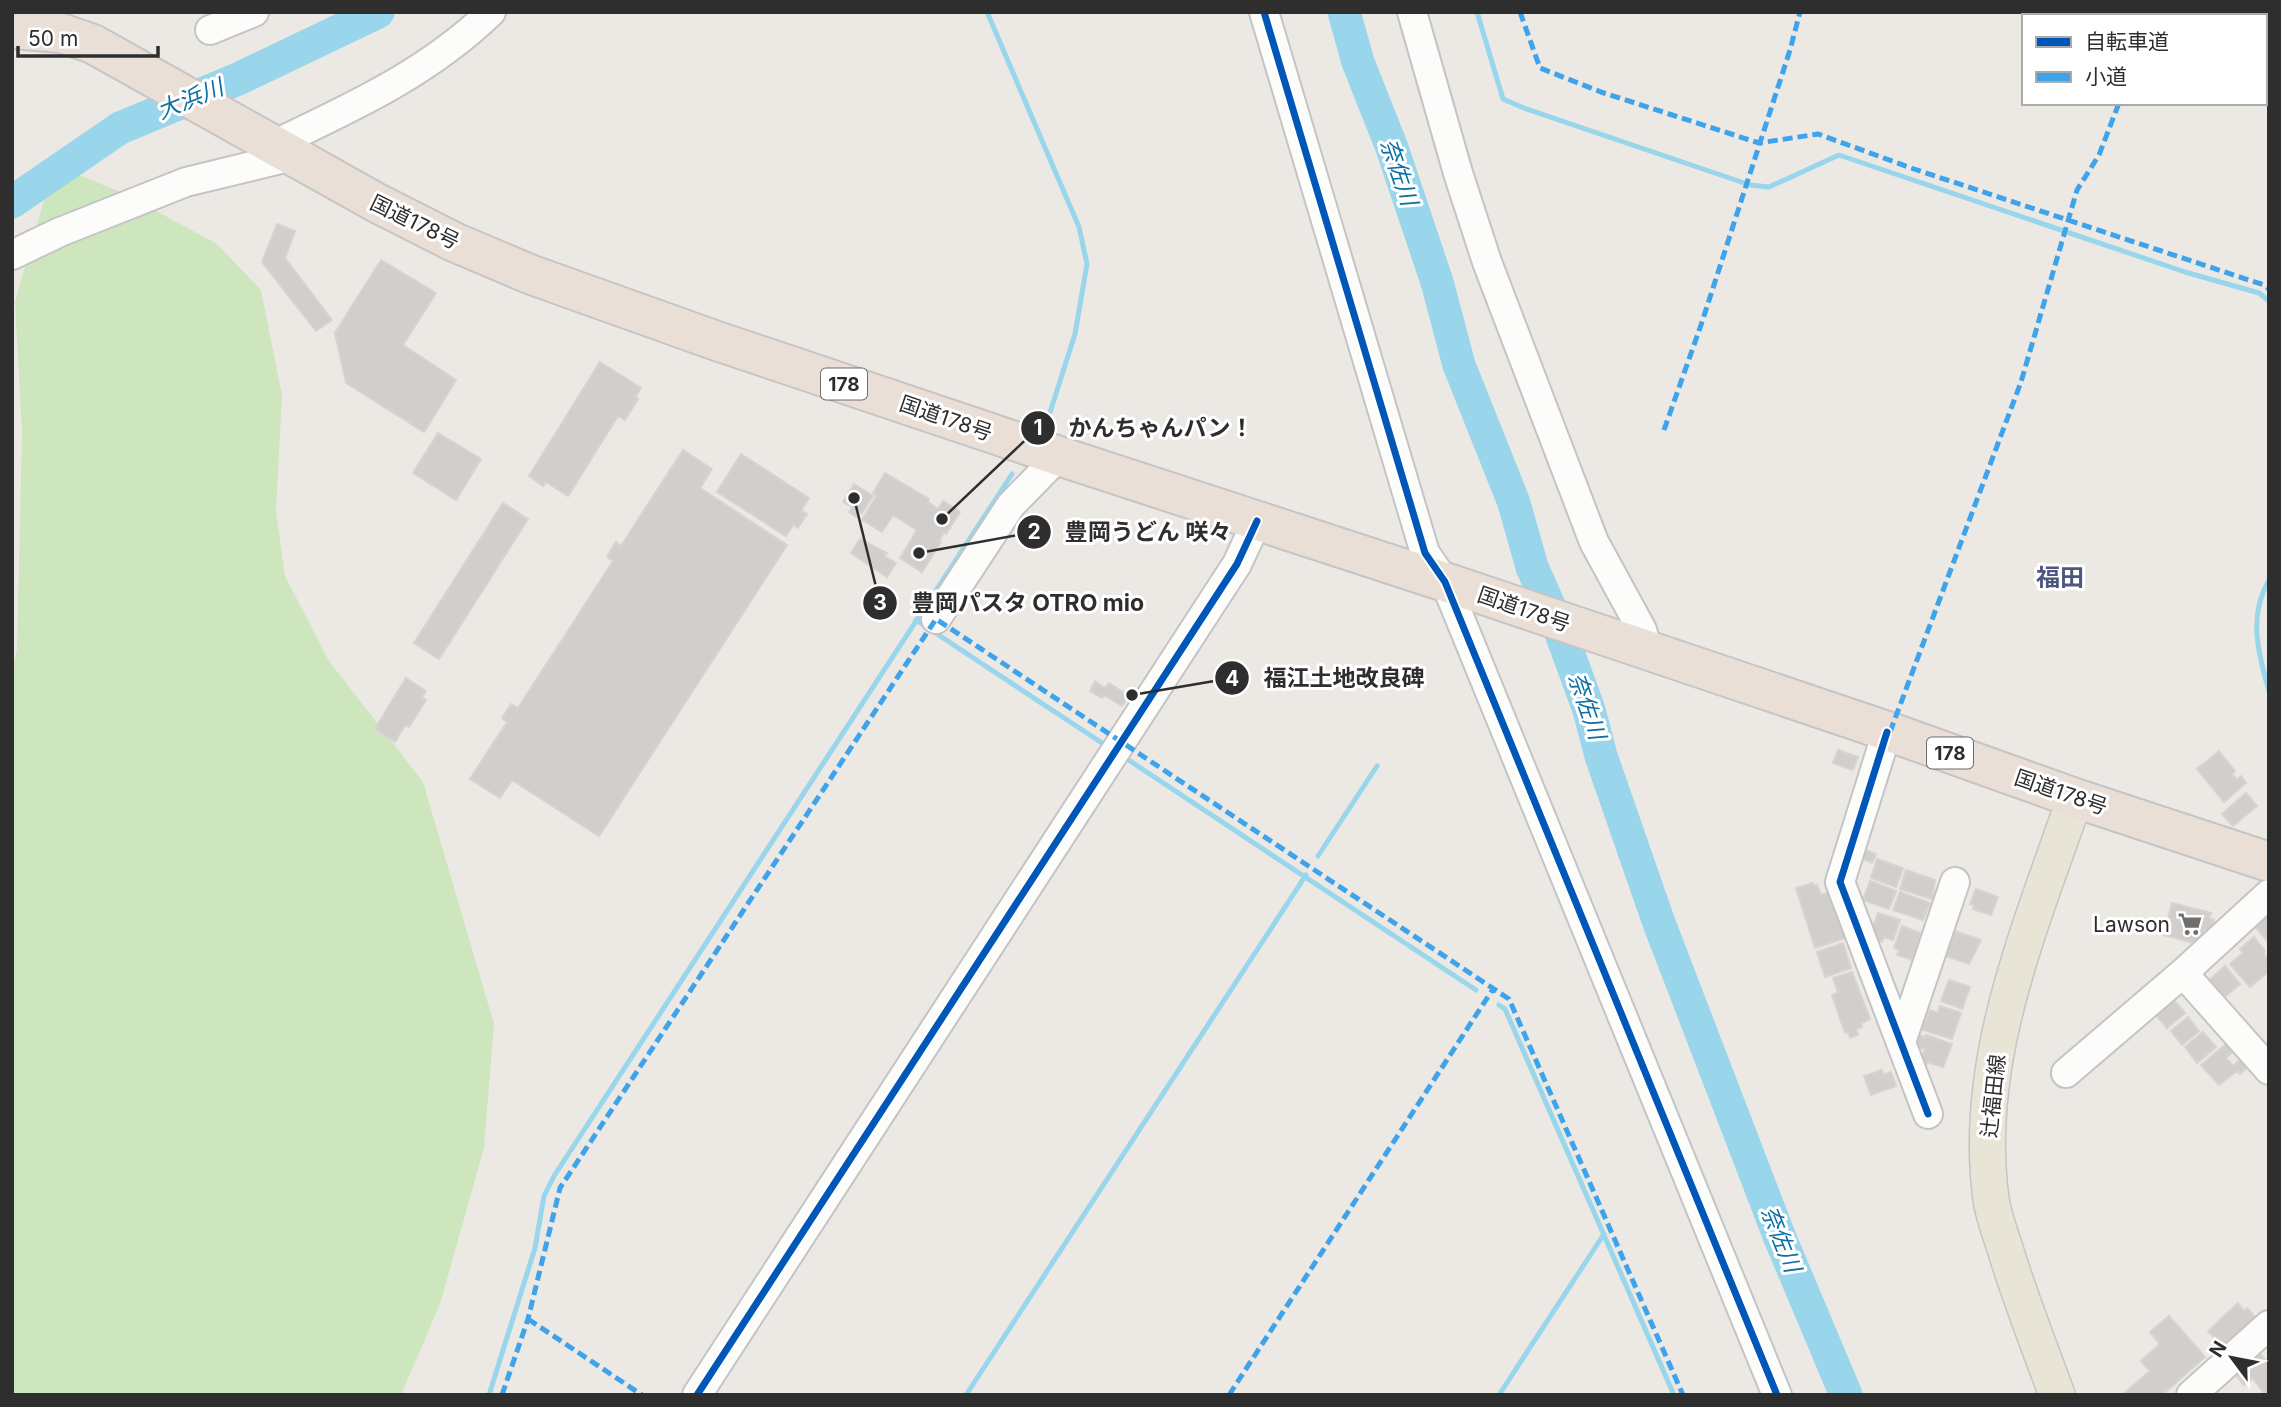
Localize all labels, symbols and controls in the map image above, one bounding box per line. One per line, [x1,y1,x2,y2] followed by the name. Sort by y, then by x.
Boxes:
[18,14,158,58] scale bar
[2022,14,2267,105] legend
[28,26,78,51] text: 50 m
[2085,29,2169,54] text: 自転車道
[2085,64,2127,89] text: 小道
[153,72,230,125] water label: 大浜川
[1375,135,1424,212] water label: 奈佐川
[366,190,464,254] street label: 国道178号
[821,368,867,400] road number: 178
[896,391,996,445] street label: 国道178号
[1020,406,1267,450] callout: かんちゃんパン！
[1068,414,1254,442] text: かんちゃんパン！
[1033,415,1043,440] text: 1
[1016,510,1246,554] callout: 豊岡うどん 咲々
[1065,518,1231,546] text: 豊岡うどん 咲々
[1027,519,1041,544] text: 2
[2036,563,2084,592] district label: 福田
[863,581,1158,625] callout: 豊岡パスタ OTRO mio
[1474,582,1574,636] street label: 国道178号
[912,589,1144,617] text: 豊岡パスタ OTRO mio
[873,590,887,615] text: 3
[1215,656,1439,700] callout: 福江土地改良碑
[1264,664,1425,692] text: 福江土地改良碑
[1225,666,1239,691] text: 4
[1563,669,1612,746] water label: 奈佐川
[1927,738,1973,768] road number: 178
[2011,765,2111,819] street label: 国道178号
[2176,910,2204,938] supermarket icon: Lawson
[2093,912,2170,937] place label: Lawson
[1976,1053,2010,1139] street label: 辻福田線
[1755,1202,1808,1279] water label: 奈佐川
[2197,1323,2267,1393] north arrow
[2204,1337,2232,1361] text: N

